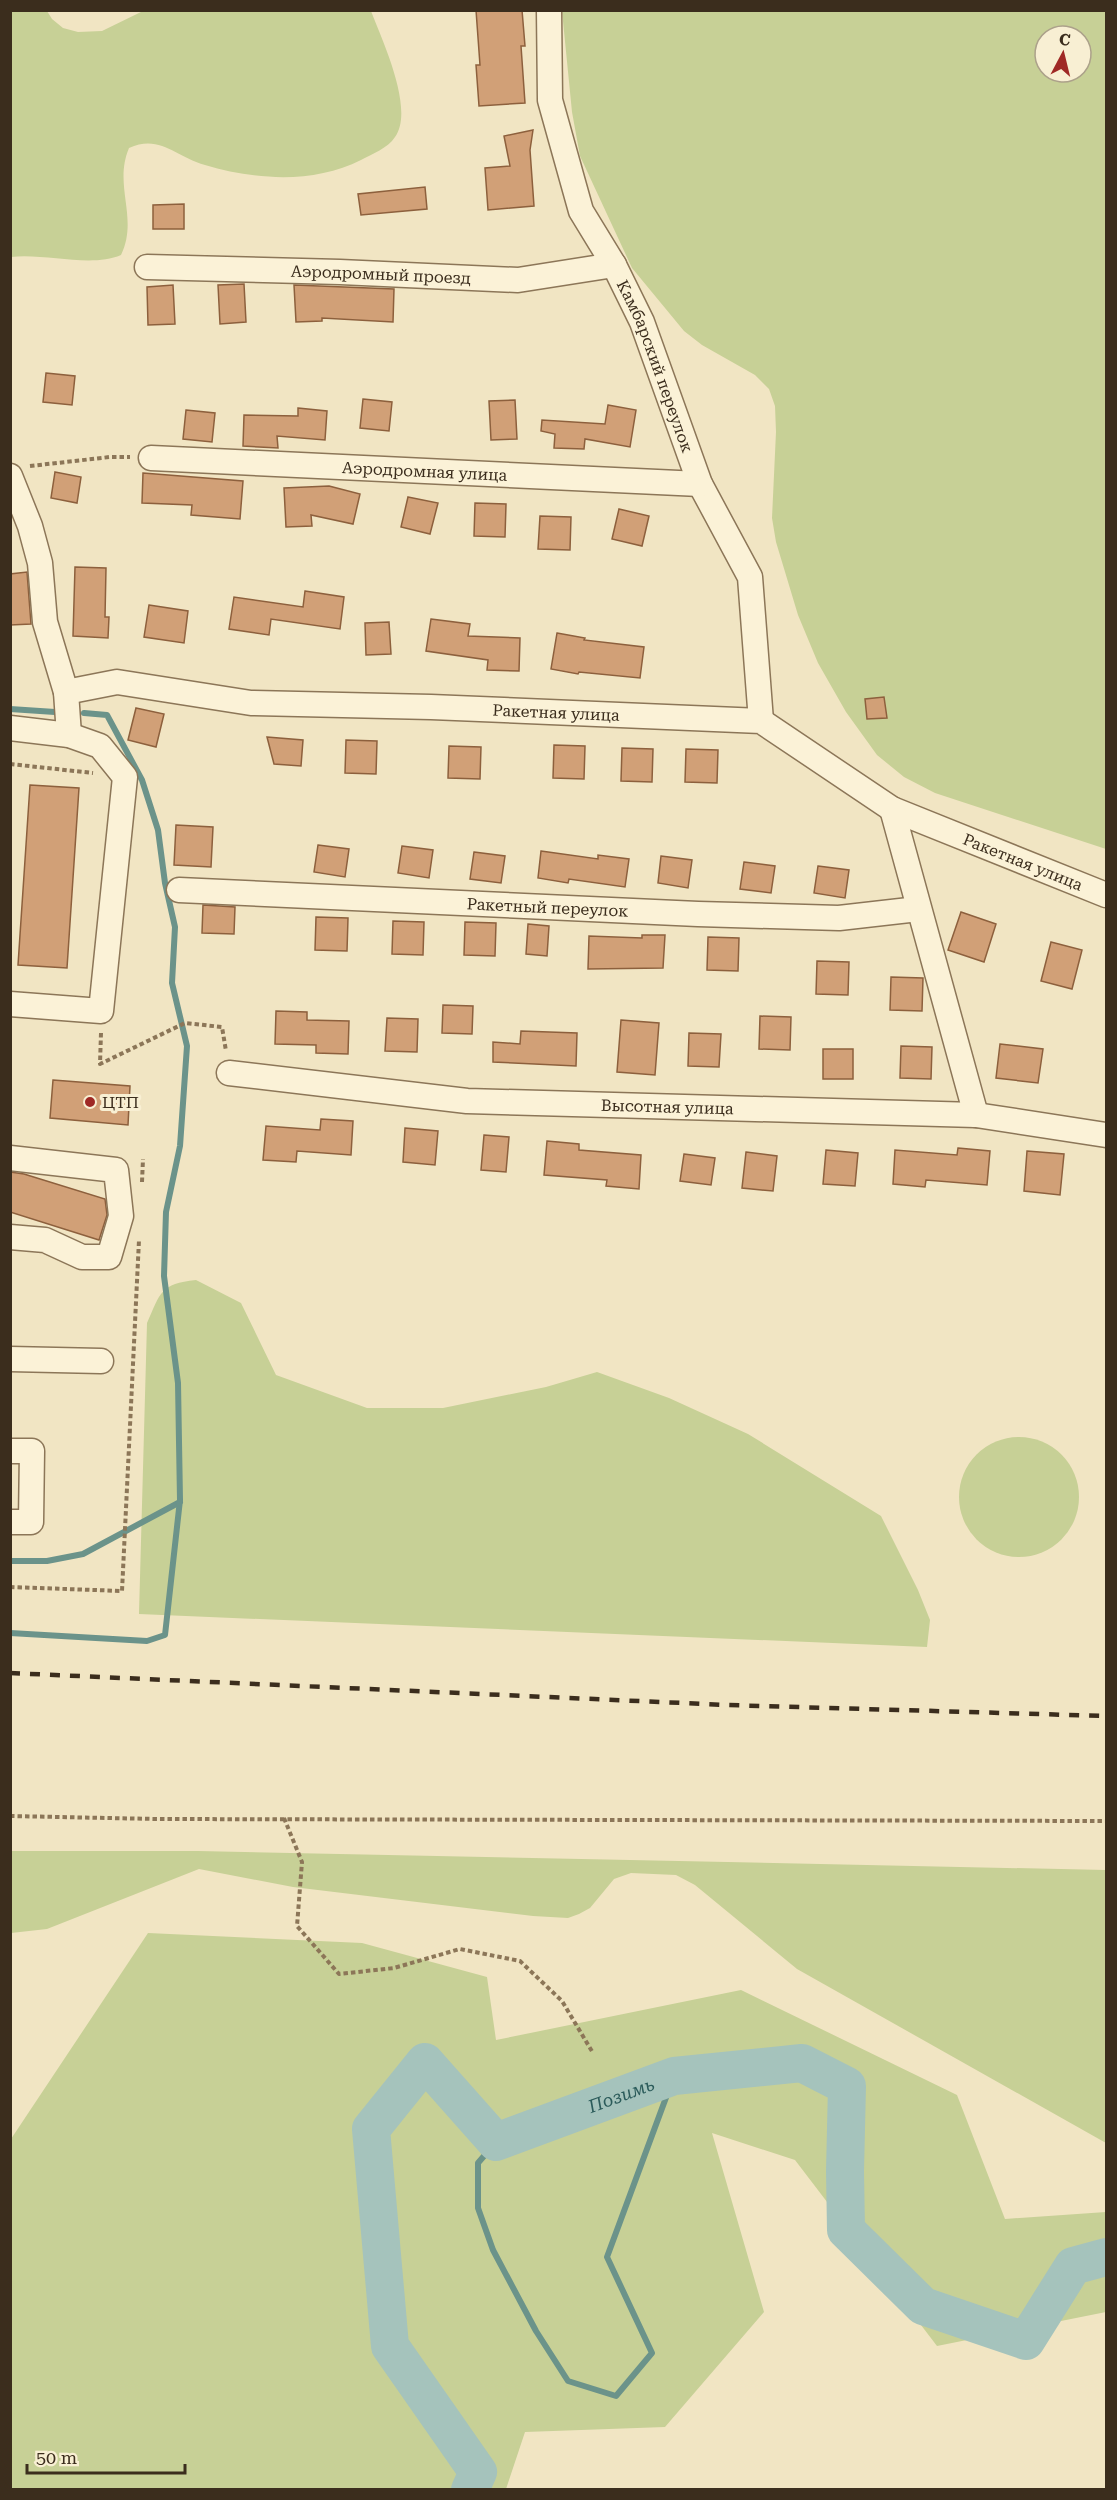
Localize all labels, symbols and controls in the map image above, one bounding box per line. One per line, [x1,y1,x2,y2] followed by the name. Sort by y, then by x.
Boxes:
[1033,24,1093,84] north arrow
[1058,29,1071,50] text: С
[291,262,471,288] street label: Аэродромный проезд
[613,277,697,455] street label: Камбарский переулок
[342,458,508,485] street label: Аэродромная улица
[492,701,620,725] street label: Ракетная улица
[960,830,1086,895] street label: Ракетная улица
[466,894,629,921] street label: Ракетный переулок
[102,1093,139,1112] place label: ЦТП
[83,1095,97,1109] marker: ЦТП
[601,1096,734,1118] street label: Высотная улица
[584,2073,657,2117] water label: Позимь
[27,2437,184,2475] scale bar
[36,2447,77,2468] text: 50 m

